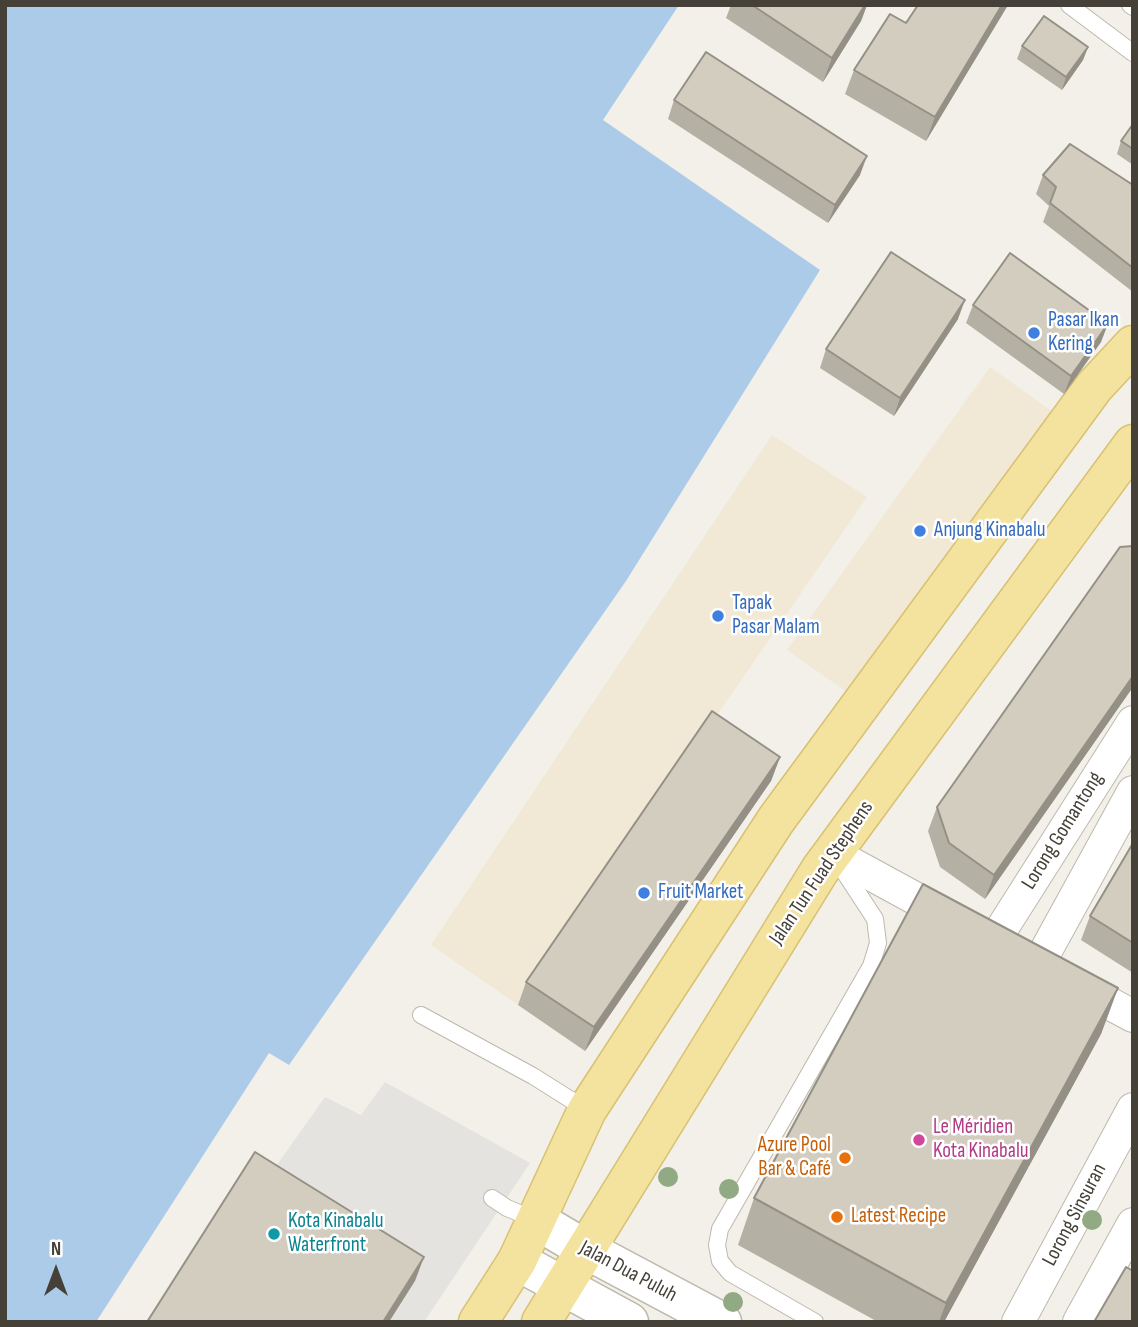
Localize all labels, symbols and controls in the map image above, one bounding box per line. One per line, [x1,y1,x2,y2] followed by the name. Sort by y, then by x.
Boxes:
[1048,308,1119,358] place label: Pasar Ikan Kering
[1026,325,1042,341] marker: Pasar Ikan Kering
[934,518,1046,544] place label: Anjung Kinabalu
[912,523,928,539] marker: Anjung Kinabalu
[732,591,820,641] place label: Tapak Pasar Malam
[710,608,726,624] marker: Tapak Pasar Malam
[1017,768,1109,894] street label: Lorong Gomantong
[765,796,879,950] street label: Jalan Tun Fuad Stephens
[658,880,743,906] place label: Fruit Market
[636,885,652,901] marker: Fruit Market
[933,1115,1029,1165] place label: Le Méridien Kota Kinabalu
[911,1132,927,1148] marker: Le Méridien Kota Kinabalu
[758,1133,831,1183] place label: Azure Pool Bar & Café
[837,1150,853,1166] marker: Azure Pool Bar & Café
[1038,1159,1112,1271] street label: Lorong Sinsuran
[851,1204,946,1230] place label: Latest Recipe
[288,1209,384,1259] place label: Kota Kinabalu Waterfront
[829,1209,845,1225] marker: Latest Recipe
[266,1226,282,1242] marker: Kota Kinabalu Waterfront
[21,1236,91,1306] north arrow
[575,1236,681,1308] street label: Jalan Dua Puluh
[51,1238,61,1261] text: N

